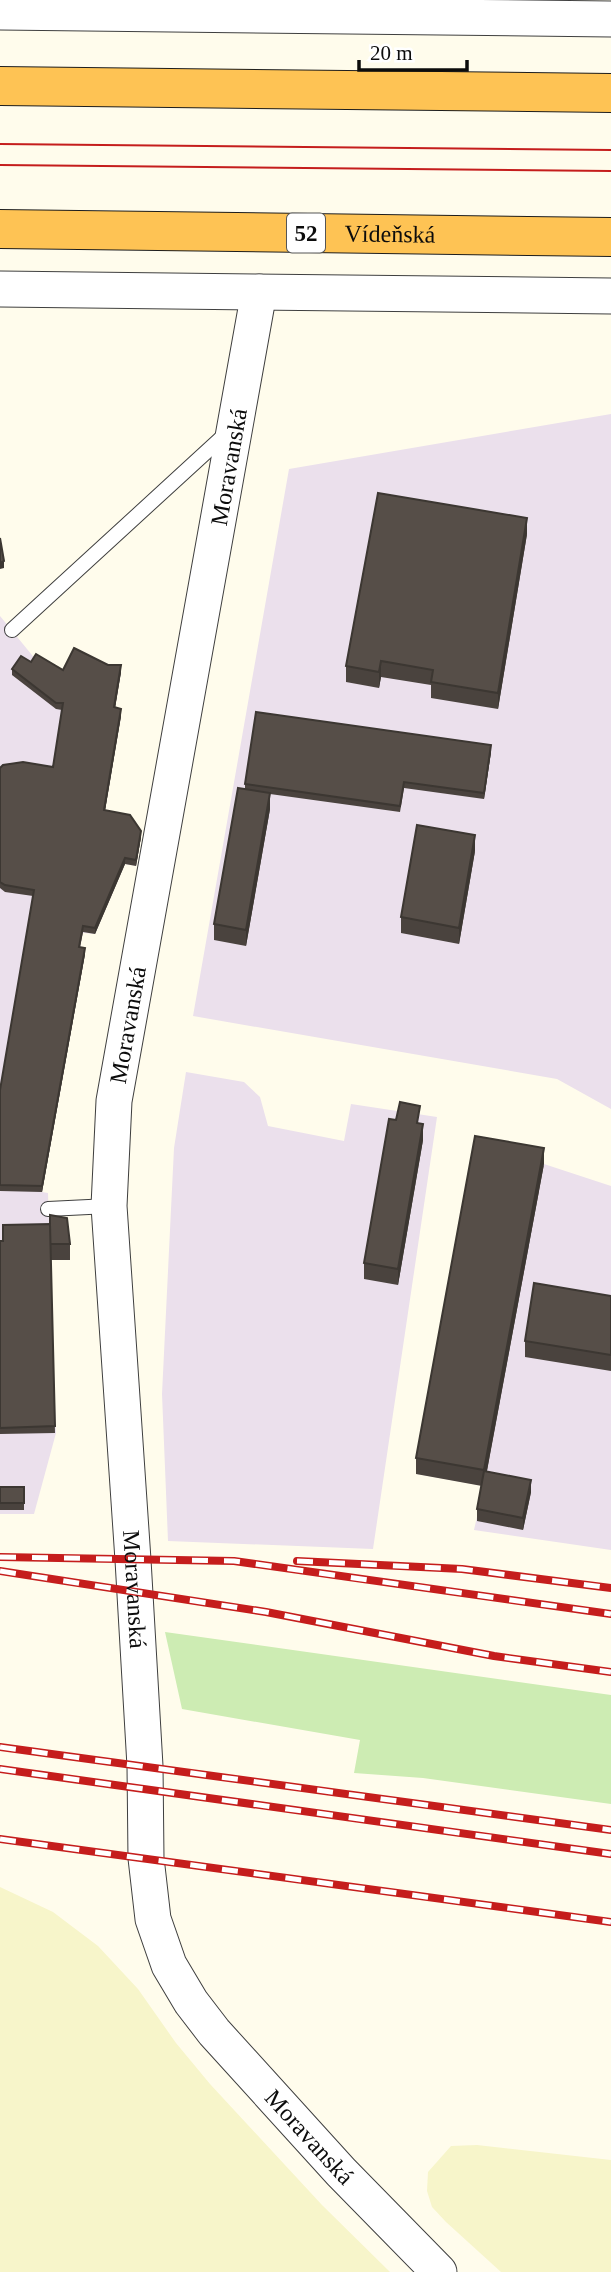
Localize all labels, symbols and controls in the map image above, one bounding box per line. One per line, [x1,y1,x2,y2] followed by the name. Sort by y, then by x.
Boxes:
[359,28,468,72] scale bar
[370,41,413,65] text: 20 m
[287,214,325,252] road number: 52
[344,221,436,248] street label: Vídeňská
[206,406,252,528] street label: Moravanská
[105,964,151,1086] street label: Moravanská
[118,1529,151,1649] street label: Moravanská
[260,2084,359,2190] street label: Moravanská

